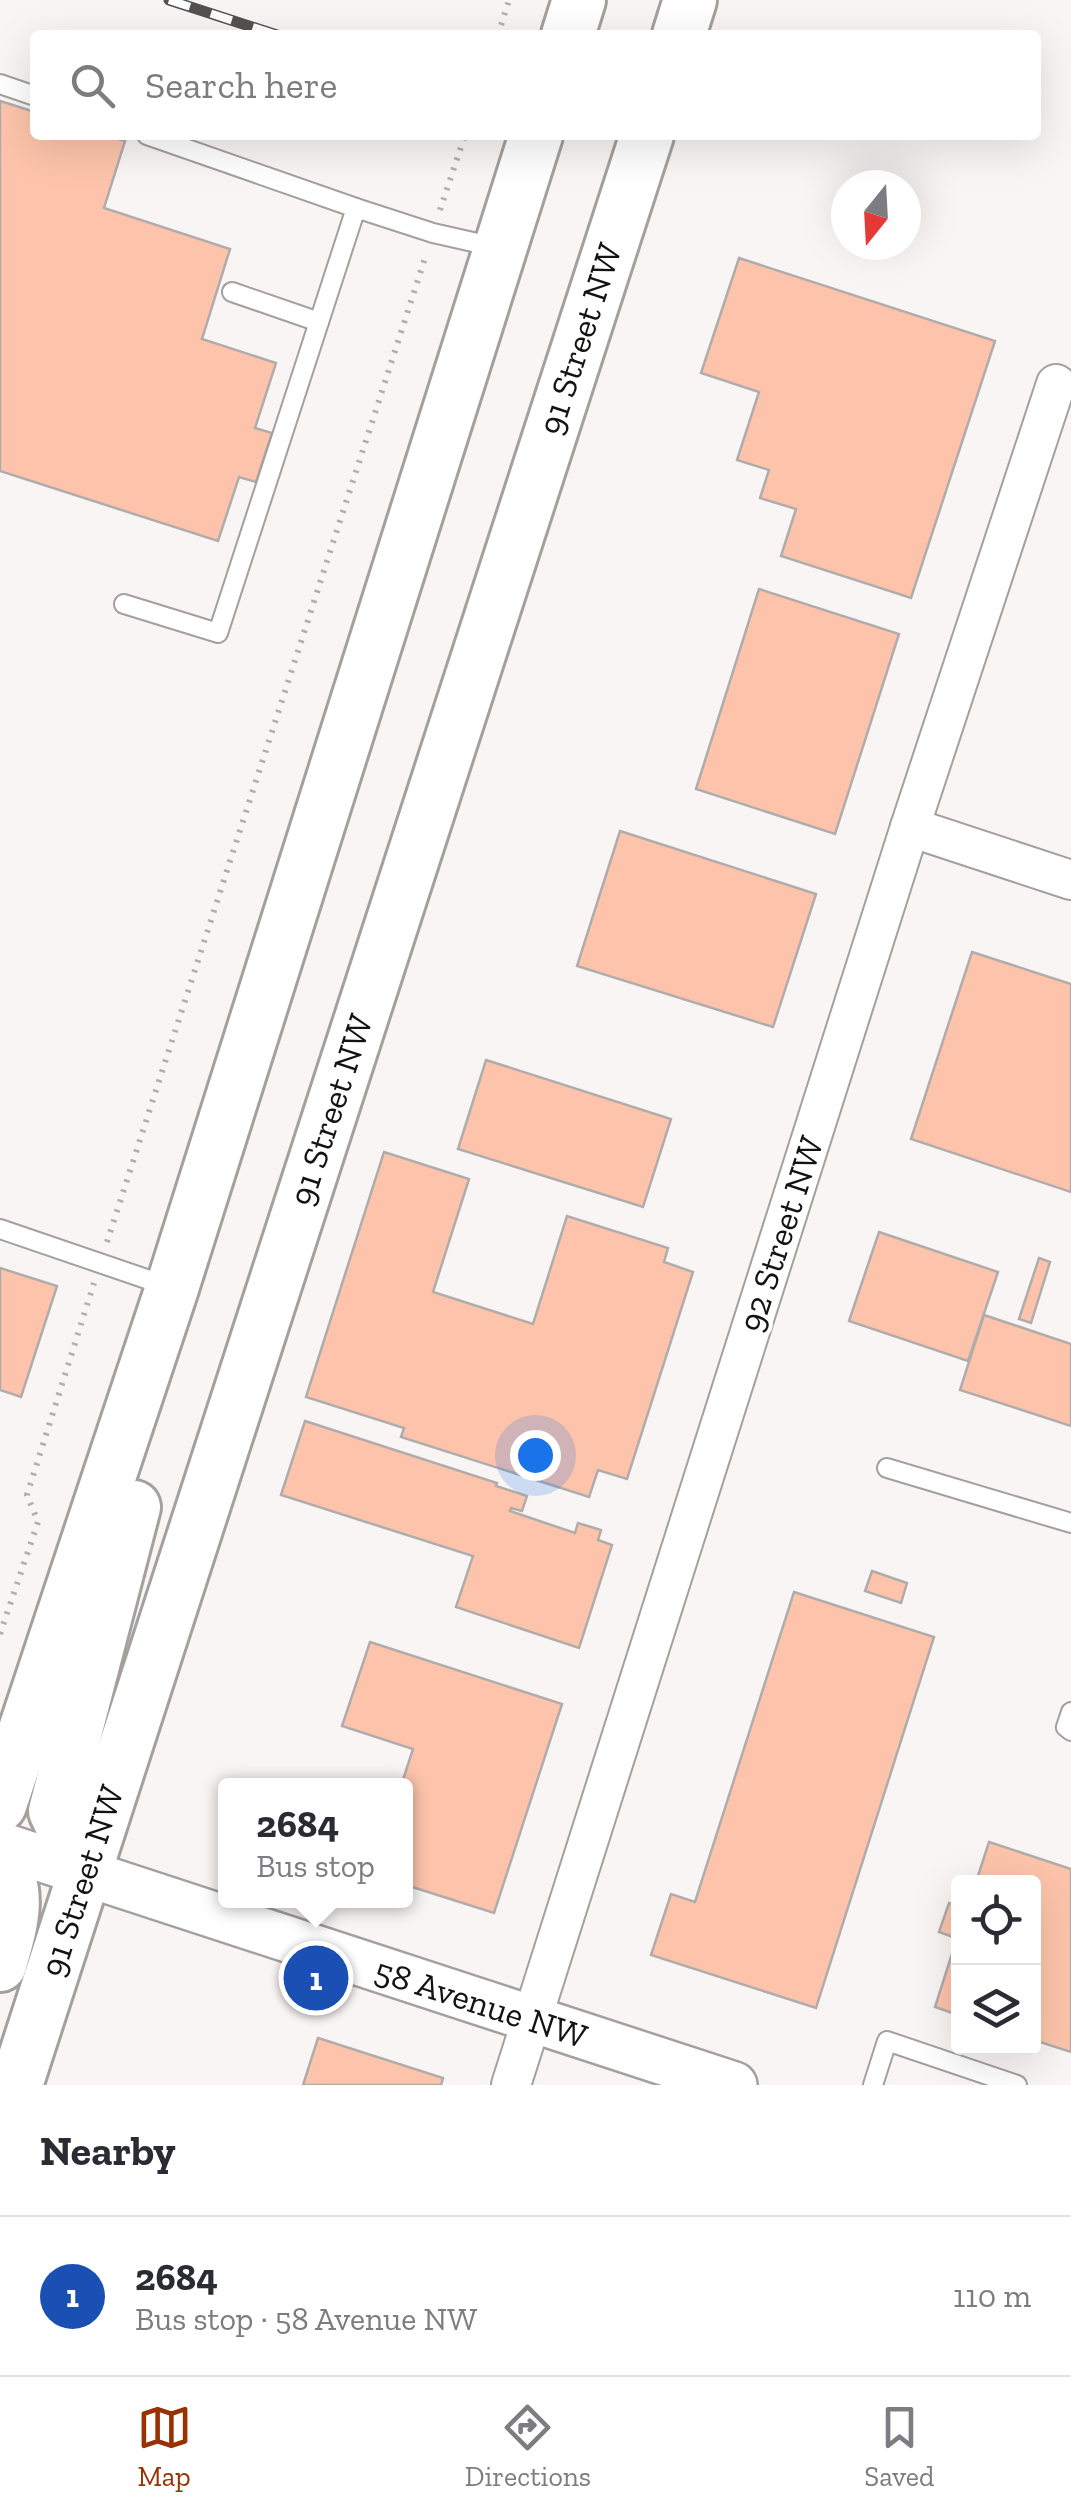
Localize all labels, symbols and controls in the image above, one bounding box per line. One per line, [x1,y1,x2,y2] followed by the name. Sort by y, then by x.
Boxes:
[30,30,1041,140] search box
[65,58,120,113] icon: search
[145,62,337,108] text: Search here
[831,170,921,260] north arrow
[529,238,631,440] street label: 91 Street NW
[280,1009,382,1211] street label: 91 Street NW
[730,1131,832,1337] street label: 92 Street NW
[510,1430,561,1481] your location
[218,1778,413,1908] popup
[31,1780,133,1982] street label: 91 Street NW
[256,1801,339,1847] text: 2684
[256,1847,375,1885] text: Bus stop
[951,1875,1041,2055] map controls
[951,1875,1041,1965] button: locate
[284,1940,348,2016] pin: 1
[369,1949,593,2057] street label: 58 Avenue NW
[951,1965,1041,2055] button: layers
[40,2125,176,2176] text: Nearby
[135,2254,218,2300] text: 2684
[66,2277,79,2315] text: 1
[953,2277,1031,2315] text: 110 m
[135,2300,477,2338] text: Bus stop · 58 Avenue NW
[137,2400,192,2493] tab: Map
[465,2400,591,2493] tab: Directions
[864,2400,934,2493] tab: Saved

